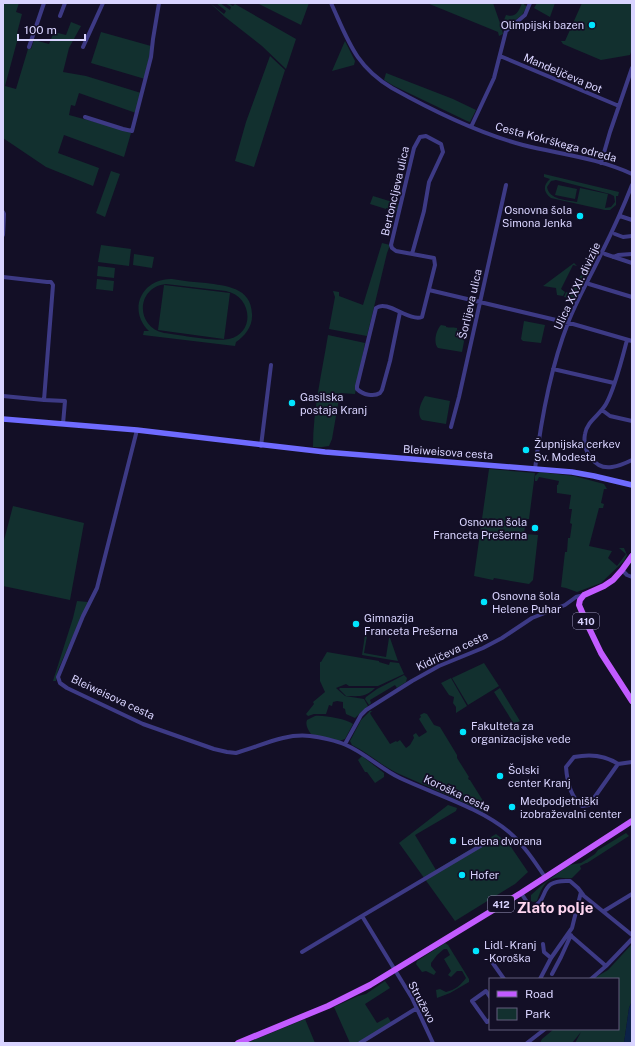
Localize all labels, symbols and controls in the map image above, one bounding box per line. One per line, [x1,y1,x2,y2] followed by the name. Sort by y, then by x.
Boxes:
[18,16,85,42] scale bar
[501,19,584,31] place label: Olimpijski bazen
[587,20,597,30] marker: Olimpijski bazen
[24,23,57,37] text: 100 m
[522,51,604,95] street label: Mandeljčeva pot
[494,120,618,164] street label: Cesta Kokrškega odreda
[379,145,411,237] street label: Bertoncljeva ulica
[502,204,572,229] place label: Osnovna šola Simona Jenka
[575,211,585,221] marker: Osnovna šola Simona Jenka
[551,240,603,332] street label: Ulica XXXI. divizije
[455,268,484,340] street label: Šorlijeva ulica
[300,391,367,416] place label: Gasilska postaja Kranj
[287,398,297,408] marker: Gasilska postaja Kranj
[534,438,621,463] place label: Župnijska cerkev Sv. Modesta
[402,443,494,461] street label: Bleiweisova cesta
[521,445,531,455] marker: Župnijska cerkev Sv. Modesta
[433,516,527,541] place label: Osnovna šola Franceta Prešerna
[530,523,540,533] marker: Osnovna šola Franceta Prešerna
[492,590,561,615] place label: Osnovna šola Helene Puhar
[479,597,489,607] marker: Osnovna šola Helene Puhar
[364,612,458,637] place label: Gimnazija Franceta Prešerna
[573,613,599,629] road number: 410
[351,619,361,629] marker: Gimnazija Franceta Prešerna
[414,629,490,673] street label: Kidričeva cesta
[69,672,157,722] street label: Bleiweisova cesta
[471,720,571,745] place label: Fakulteta za organizacijske vede
[458,727,468,737] marker: Fakulteta za organizacijske vede
[508,763,571,789] place label: Šolski center Kranj
[495,771,505,781] marker: Šolski center Kranj
[422,772,492,814] street label: Koroška cesta
[520,795,622,820] place label: Medpodjetniški izobraževalni center
[507,802,517,812] marker: Medpodjetniški izobraževalni center
[461,835,542,847] place label: Ledena dvorana
[448,836,458,846] marker: Ledena dvorana
[470,869,499,881] place label: Hofer
[457,870,467,880] marker: Hofer
[488,896,514,912] road number: 412
[517,899,593,916] district label: Zlato polje
[484,939,537,964] place label: Lidl - Kranj - Koroška
[471,946,481,956] marker: Lidl - Kranj - Koroška
[489,978,619,1030] legend
[406,979,438,1025] street label: Struževo
[525,987,553,1001] text: Road
[525,1007,551,1021] text: Park

